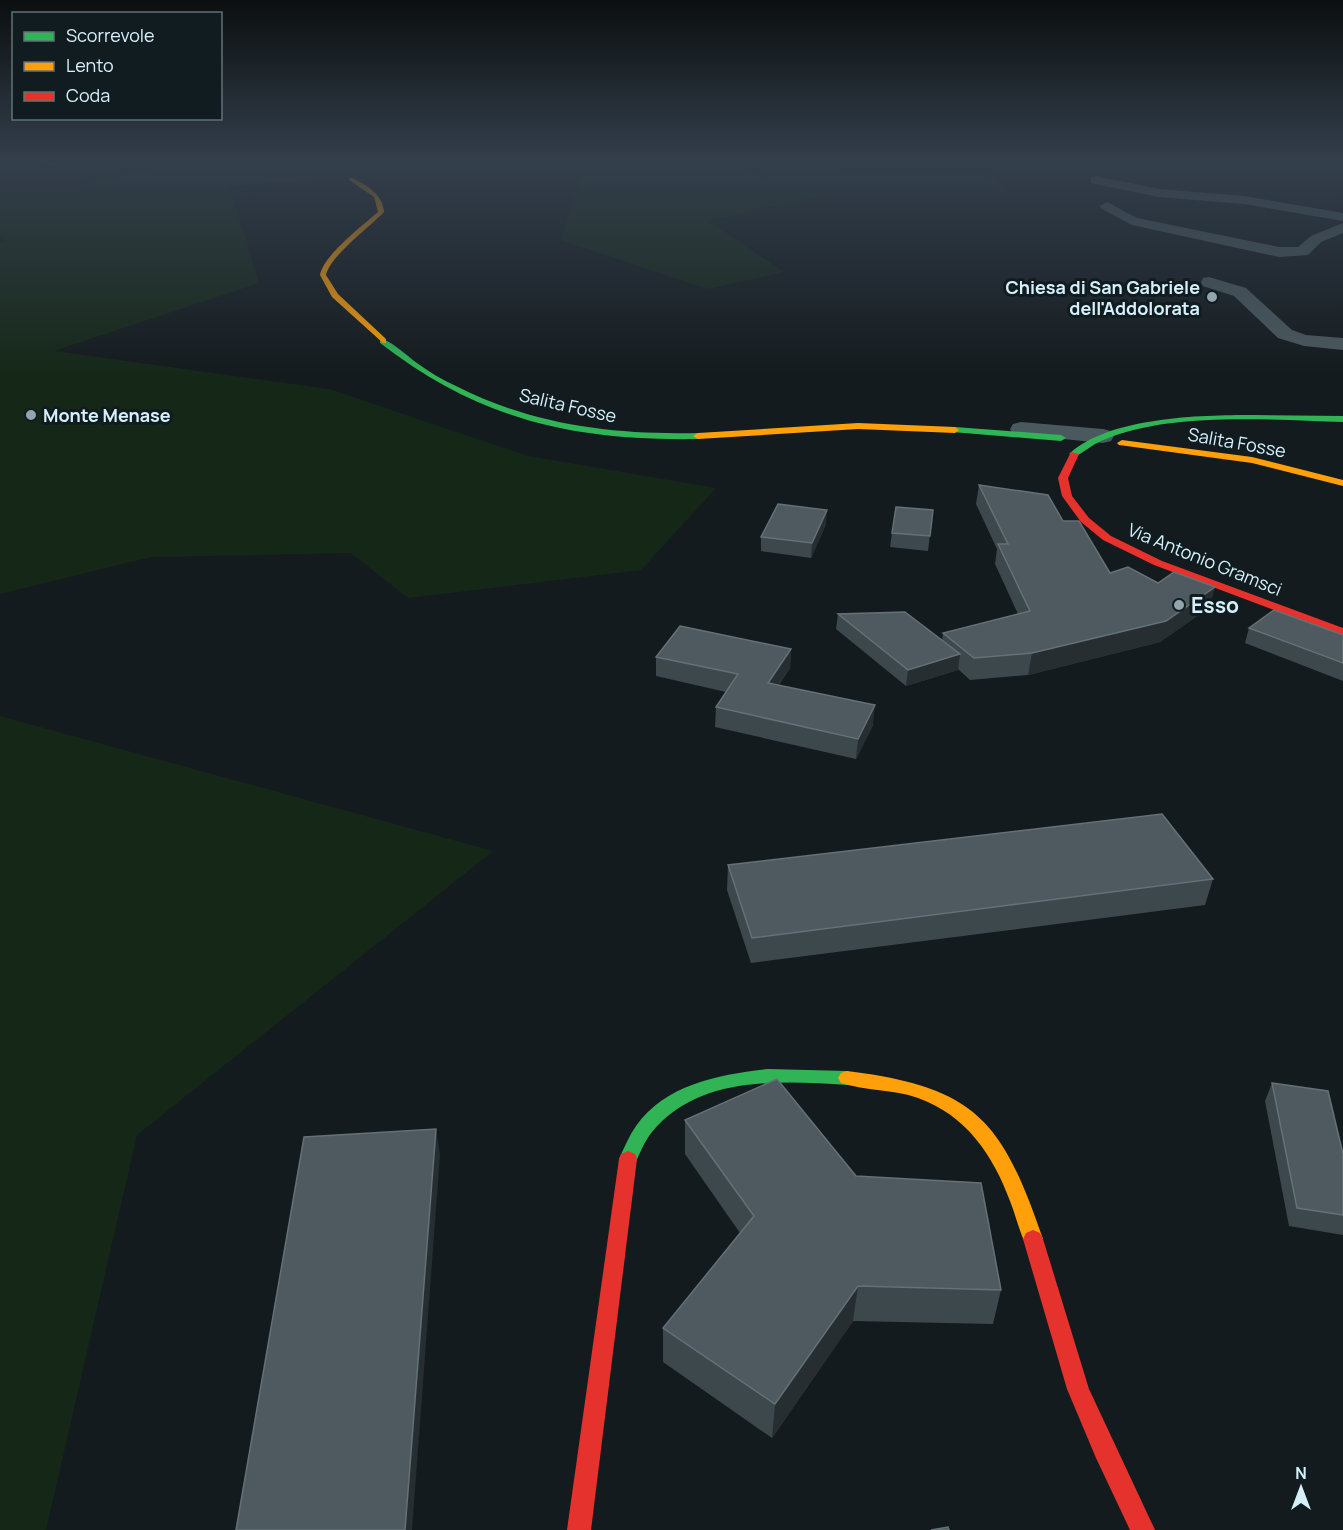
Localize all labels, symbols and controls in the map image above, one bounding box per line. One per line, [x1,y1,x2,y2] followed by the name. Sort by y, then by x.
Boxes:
[12,12,222,120] legend
[66,23,155,47] text: Scorrevole
[66,53,114,77] text: Lento
[66,83,110,107] text: Coda
[1005,275,1200,320] place label: Chiesa di San Gabriele dell'Addolorata
[1205,290,1219,304] marker: Chiesa di San Gabriele dell'Addolorata
[517,382,619,428] street label: Salita Fosse
[43,403,171,427] place label: Monte Menase
[24,408,38,422] marker: Monte Menase
[1186,422,1288,462] street label: Salita Fosse
[1124,517,1286,601] street label: Via Antonio Gramsci
[1191,591,1239,619] place label: Esso
[1172,598,1186,612] marker: Esso
[1271,1458,1331,1518] north arrow
[1295,1462,1307,1484] text: N

